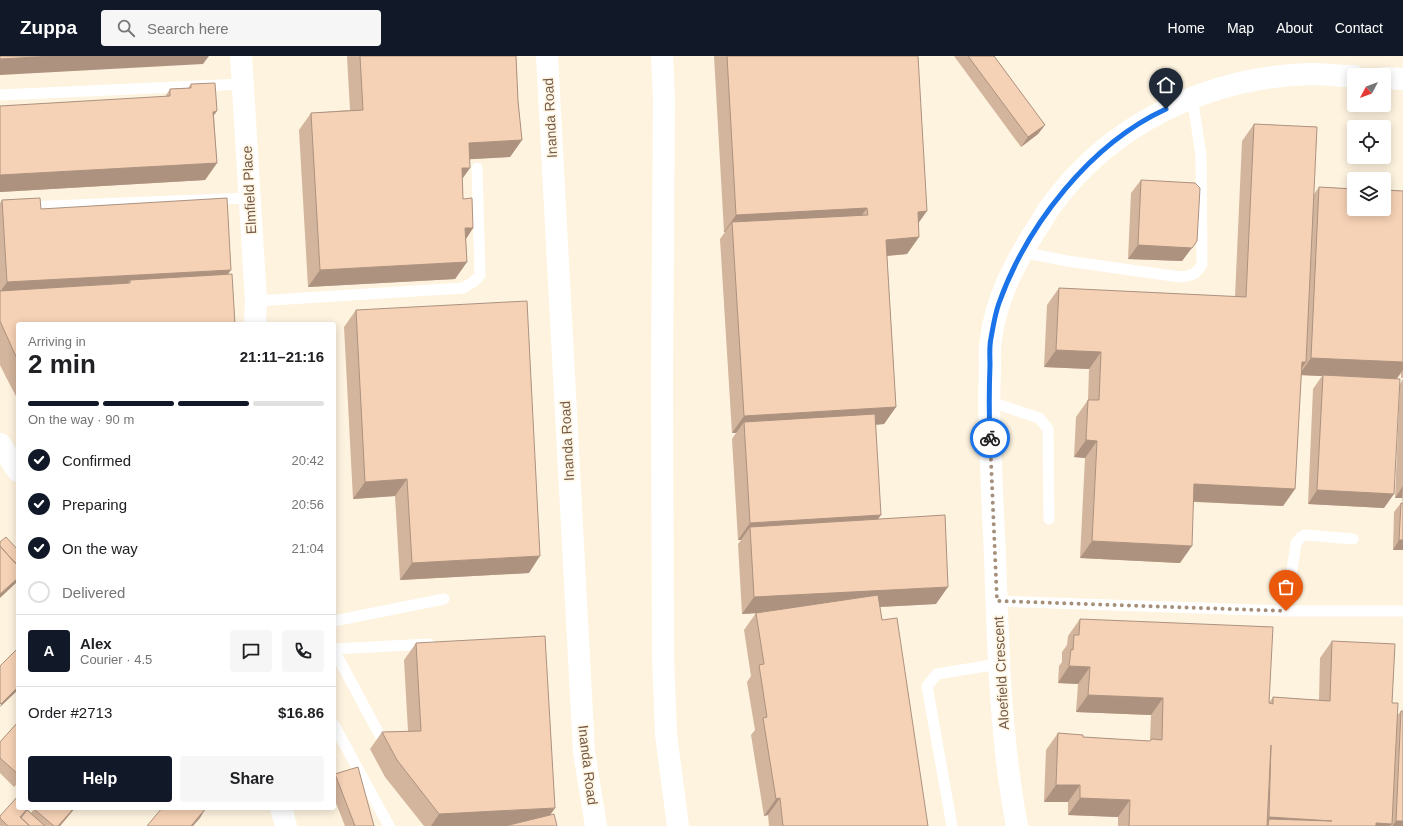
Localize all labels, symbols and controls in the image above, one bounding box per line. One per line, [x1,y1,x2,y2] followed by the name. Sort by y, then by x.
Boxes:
[101,10,381,46] search box
[20,17,77,38] text: Zuppa
[115,17,137,39] icon: search
[147,20,229,37] text: Search here
[1168,20,1205,36] text: Home
[1227,20,1254,36] text: Map
[1276,20,1313,36] text: About
[1335,20,1383,36] text: Contact
[1149,68,1183,109] pin
[1347,68,1391,112] north arrow
[1347,68,1391,216] map controls
[1155,74,1177,96] icon: home
[540,78,560,158] street label: Inanda Road
[1347,120,1391,164] button: locate
[239,145,259,235] street label: Elmfield Place
[1347,172,1391,216] button: layers
[28,334,86,349] text: Arriving in
[240,348,324,365] text: 21:11–21:16
[28,349,96,379] text: 2 min
[557,401,577,481] street label: Inanda Road
[28,412,134,427] text: On the way · 90 m
[970,418,1010,458] courier
[979,427,1001,449] icon: bike
[28,449,50,471] icon: check
[62,452,131,469] text: Confirmed
[291,453,324,468] text: 20:42
[28,493,50,515] icon: check
[62,496,127,513] text: Preparing
[291,497,324,512] text: 20:56
[28,537,50,559] icon: check
[62,540,138,557] text: On the way
[291,541,324,556] text: 21:04
[1269,570,1303,611] pin
[1275,576,1297,598] icon: bag
[62,584,125,601] text: Delivered
[990,616,1012,730] street label: Aloefield Crescent
[230,630,272,672] button: chat
[282,630,324,672] button: phone
[80,635,112,652] text: Alex
[44,642,54,659] text: A
[80,652,152,667] text: Courier · 4.5
[28,704,112,721] text: Order #2713
[278,704,324,721] text: $16.86
[575,724,601,806] street label: Inanda Road
[28,756,172,802] button: Help
[180,756,324,802] button: Share

